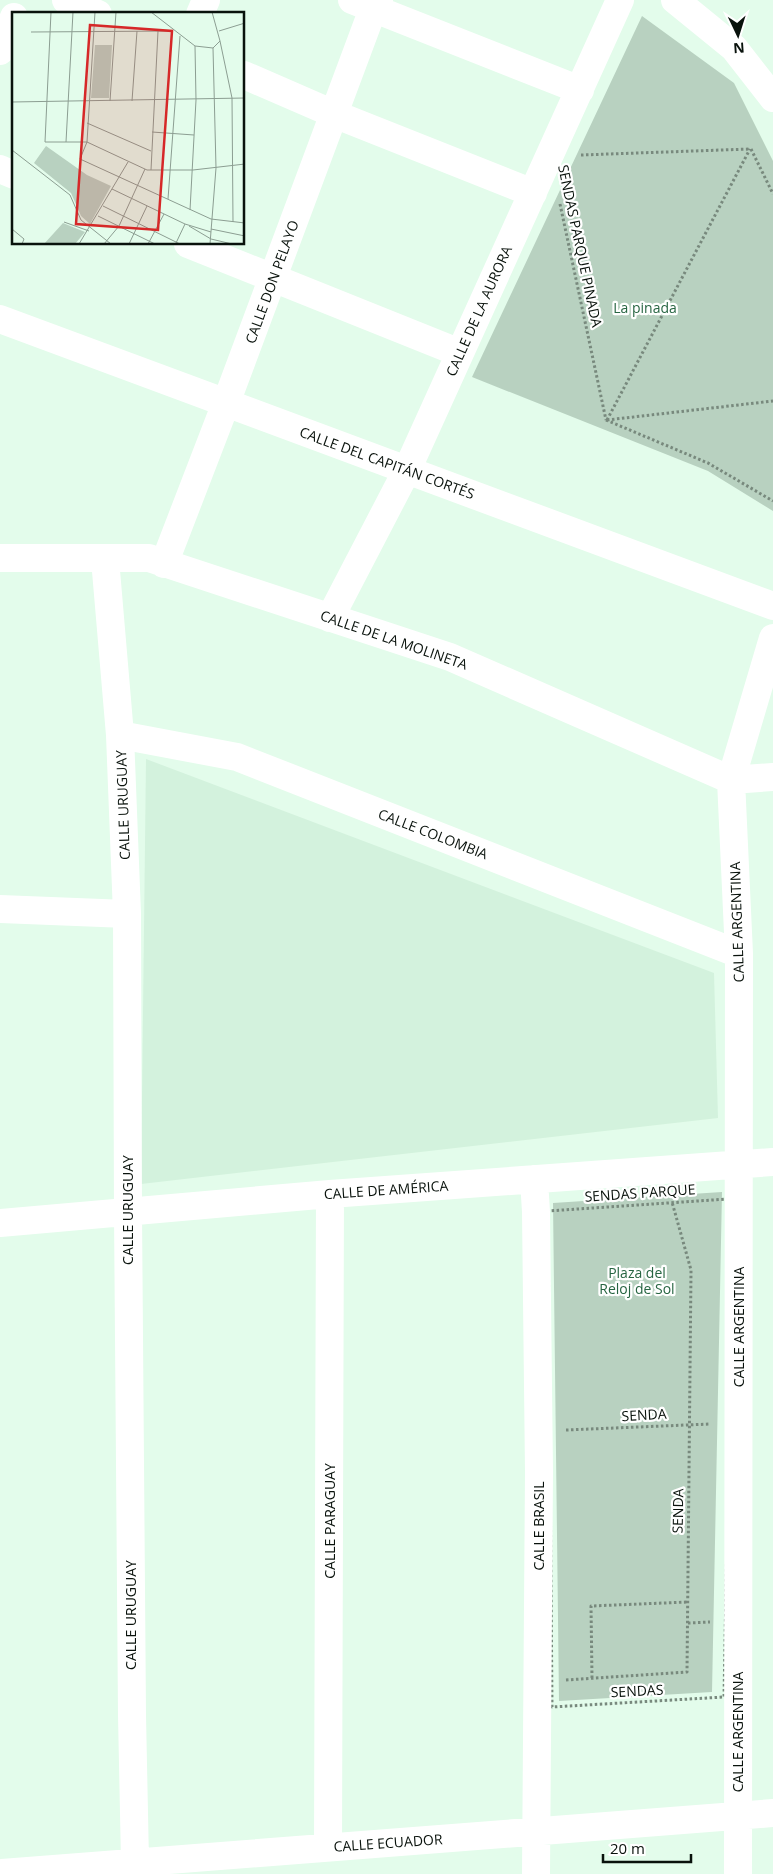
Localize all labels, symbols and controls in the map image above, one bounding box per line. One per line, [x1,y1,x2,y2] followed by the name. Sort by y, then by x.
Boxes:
[713,10,763,60] north arrow
[12,12,245,245] inset map
[733,39,745,58] text: N
[554,163,607,329] street label: SENDAS PARQUE PINADA
[240,217,303,346] street label: CALLE DON PELAYO
[441,242,516,379] street label: CALLE DE LA AURORA
[613,298,677,317] park label: La pinada
[297,422,477,503] street label: CALLE DEL CAPITÁN CORTÉS
[318,605,471,674] street label: CALLE DE LA MOLINETA
[111,750,134,860] street label: CALLE URUGUAY
[376,804,491,863] street label: CALLE COLOMBIA
[725,861,748,983] street label: CALLE ARGENTINA
[118,1155,137,1265] street label: CALLE URUGUAY
[323,1176,449,1203] street label: CALLE DE AMÉRICA
[584,1179,696,1206] street label: SENDAS PARQUE
[599,1263,675,1298] park label: Plaza del Reloj de Sol
[729,1267,748,1387] street label: CALLE ARGENTINA
[621,1404,667,1425] street label: SENDA
[320,1463,339,1579] street label: CALLE PARAGUAY
[529,1481,548,1571] street label: CALLE BRASIL
[668,1488,687,1534] street label: SENDA
[121,1560,140,1670] street label: CALLE URUGUAY
[728,1672,747,1792] street label: CALLE ARGENTINA
[610,1680,664,1701] street label: SENDAS
[333,1829,443,1856] street label: CALLE ECUADOR
[603,1832,690,1864] scale bar
[610,1838,645,1858] text: 20 m

